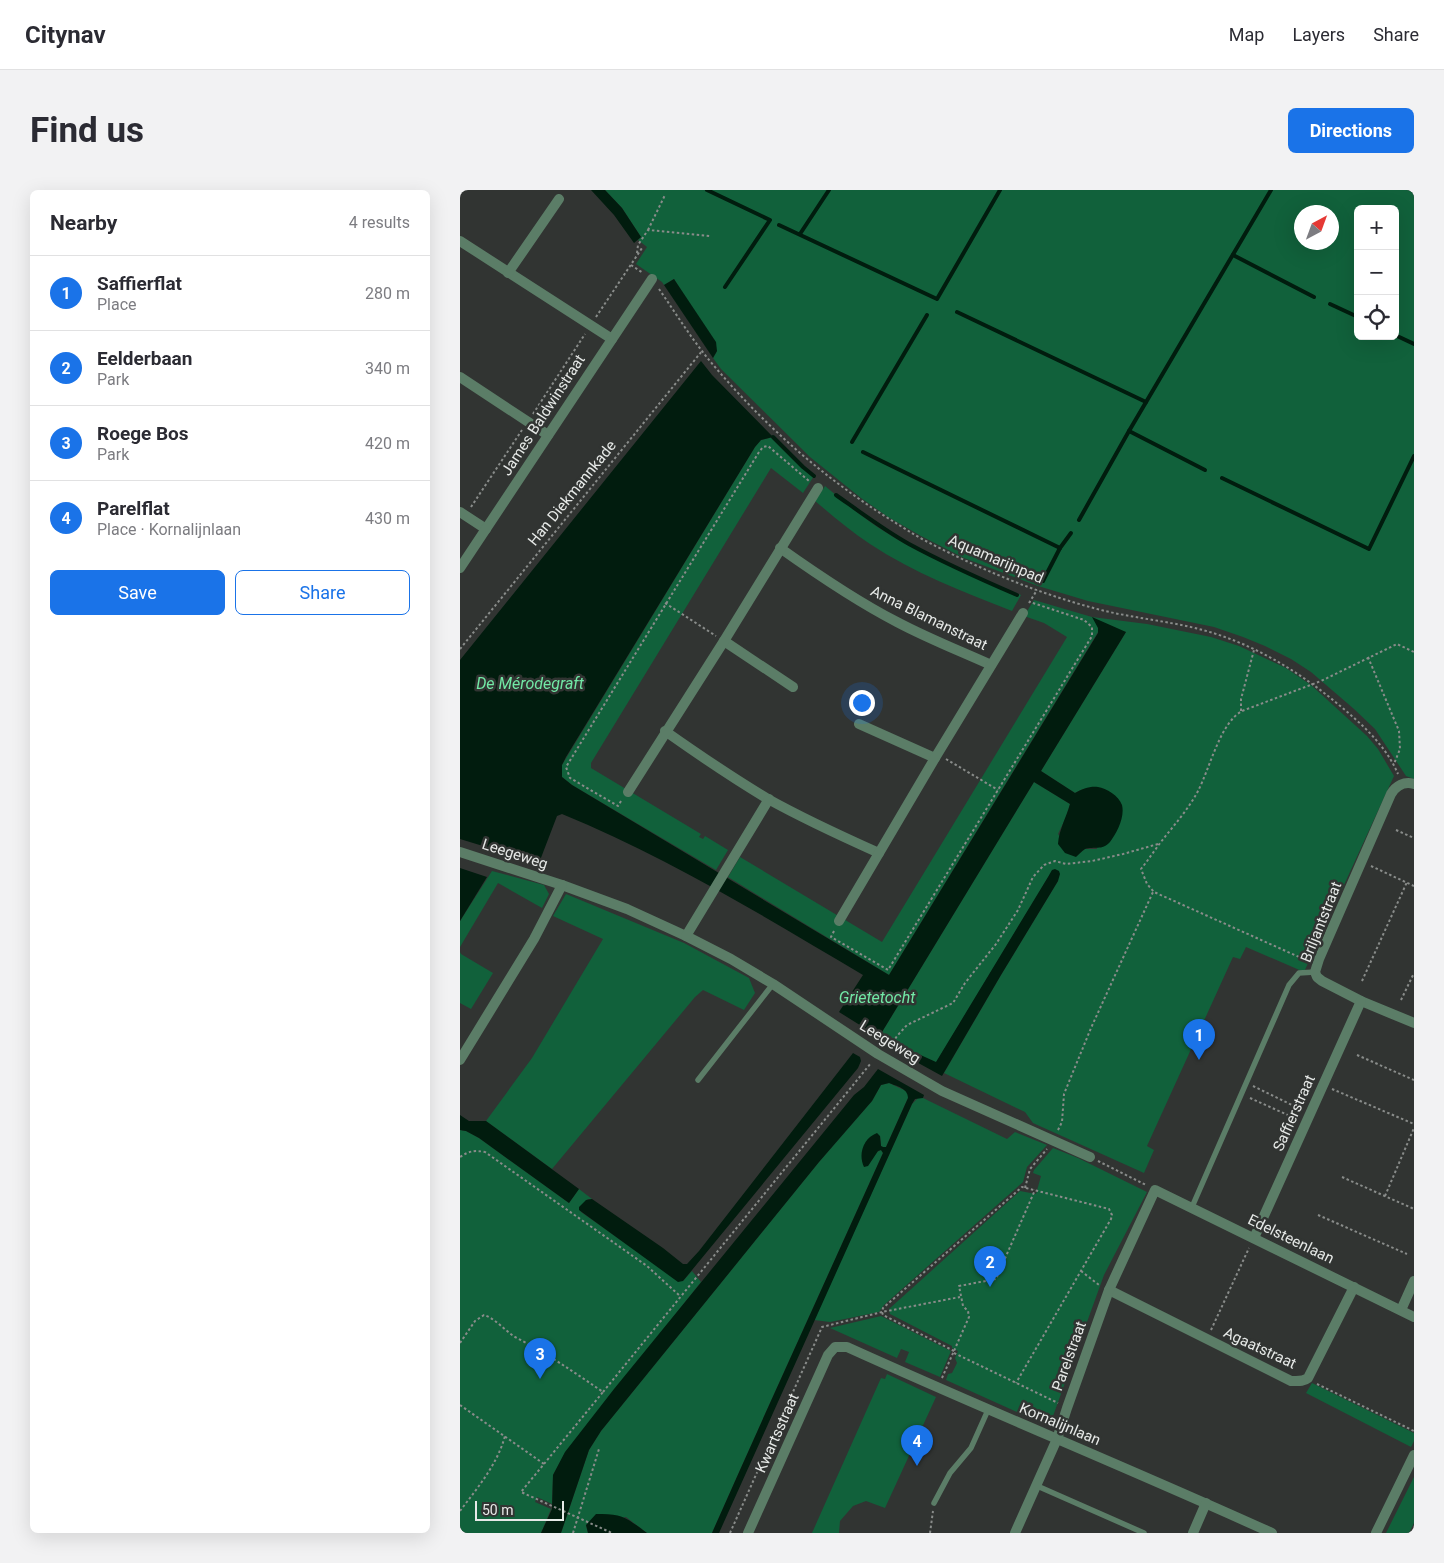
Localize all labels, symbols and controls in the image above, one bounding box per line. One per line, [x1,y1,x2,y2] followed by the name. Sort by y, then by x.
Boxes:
[25,21,106,49] text: Citynav
[1229,24,1264,45] text: Map
[1292,24,1345,45] text: Layers
[1373,24,1419,45] text: Share
[1288,108,1414,153] button: Directions
[30,110,144,151] text: Find us
[1294,205,1339,250] north arrow
[1354,205,1399,340] map controls
[1354,205,1399,250] button: +
[50,211,117,235] text: Nearby
[349,213,410,232] text: 4 results
[1354,250,1399,295] button: −
[97,272,182,295] text: Saffierflat
[61,284,71,303] text: 1
[365,284,410,303] text: 280 m
[97,295,137,314] text: Place
[1354,295,1399,340] button: locate
[97,347,192,370] text: Eelderbaan
[497,351,589,479] street label: James Baldwinstraat
[61,359,71,378] text: 2
[365,359,410,378] text: 340 m
[97,370,129,389] text: Park
[97,422,189,445] text: Roege Bos
[61,434,71,453] text: 3
[365,434,410,453] text: 420 m
[524,437,620,549] street label: Han Diekmannkade
[97,445,129,464] text: Park
[97,497,170,520] text: Parelflat
[61,509,71,528] text: 4
[365,509,410,528] text: 430 m
[97,520,241,539] text: Place · Kornalijnlaan
[946,531,1046,587] street label: Aquamarijnpad
[50,570,225,615] button: Save
[235,570,410,615] button: Share
[868,582,990,654] street label: Anna Blamanstraat
[476,674,585,693] water label: De Mérodegraft
[849,690,875,716] your location
[480,835,550,873] street label: Leegeweg
[1297,879,1345,965] street label: Briljantstraat
[839,988,916,1007] water label: Grietetocht
[856,1016,924,1068] street label: Leegeweg
[1183,1019,1215,1060] pin: 1
[1269,1072,1319,1154] street label: Saffierstraat
[1245,1210,1337,1268] street label: Edelsteenlaan
[974,1246,1006,1287] pin: 2
[1048,1319,1090,1393] street label: Parelstraat
[1221,1323,1299,1373] street label: Agaatstraat
[524,1338,556,1379] pin: 3
[751,1390,803,1476] street label: Kwartsstraat
[1017,1399,1103,1449] street label: Kornalijnlaan
[901,1425,933,1466] pin: 4
[475,1498,564,1521] scale bar
[482,1502,514,1518] text: 50 m

